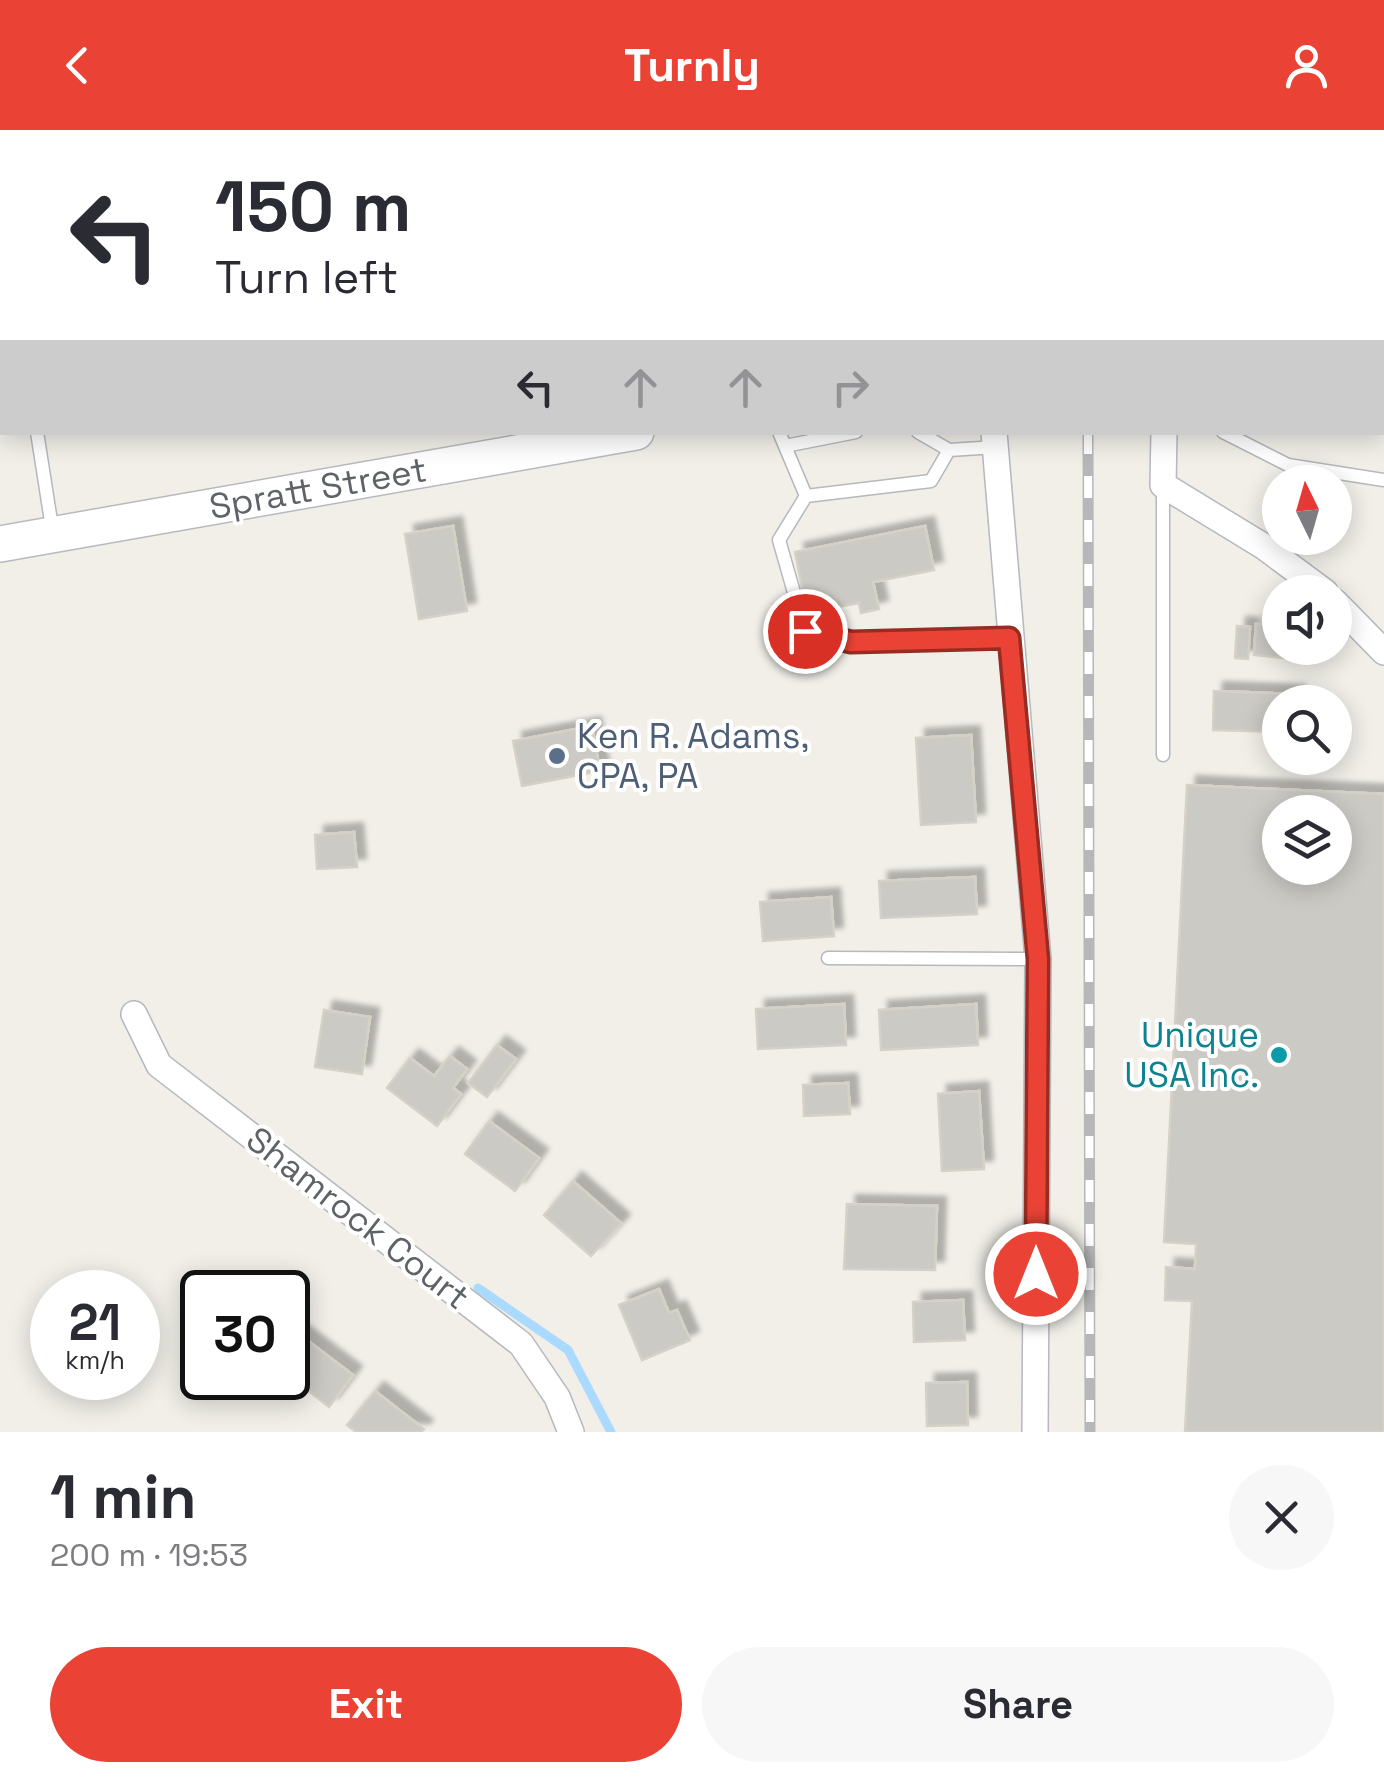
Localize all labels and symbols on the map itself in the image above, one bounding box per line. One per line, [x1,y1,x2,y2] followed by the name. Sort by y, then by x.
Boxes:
[206,447,430,529] street label: Spratt Street
[1262,465,1352,555] north arrow
[763,589,848,674] pin
[577,714,809,798] place label: Ken R. Adams, CPA, PA
[546,745,568,767] marker: Ken R. Adams, CPA, PA
[1124,1013,1259,1097] place label: Unique USA Inc.
[1268,1044,1290,1066] marker: Unique USA Inc.
[238,1117,478,1319] street label: Shamrock Court
[984,1222,1088,1326] position arrow
[180,1270,310,1400] speed limit sign: 30

